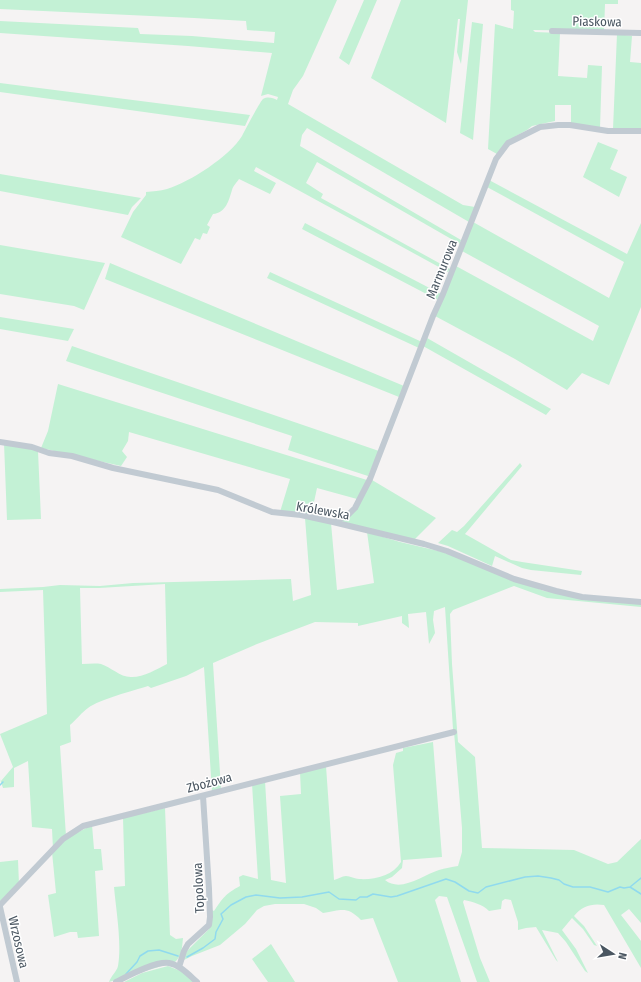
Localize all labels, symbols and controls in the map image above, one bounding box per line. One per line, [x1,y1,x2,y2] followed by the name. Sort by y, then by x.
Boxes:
[572,14,622,29] street label: Piaskowa
[423,237,460,301] street label: Marmurowa
[295,498,351,523] street label: Królewska
[185,769,233,796] street label: Zbożowa
[190,862,207,914] street label: Topolowa
[5,915,32,970] street label: Wrzosowa
[593,934,633,974] north arrow
[615,951,629,961] text: N

